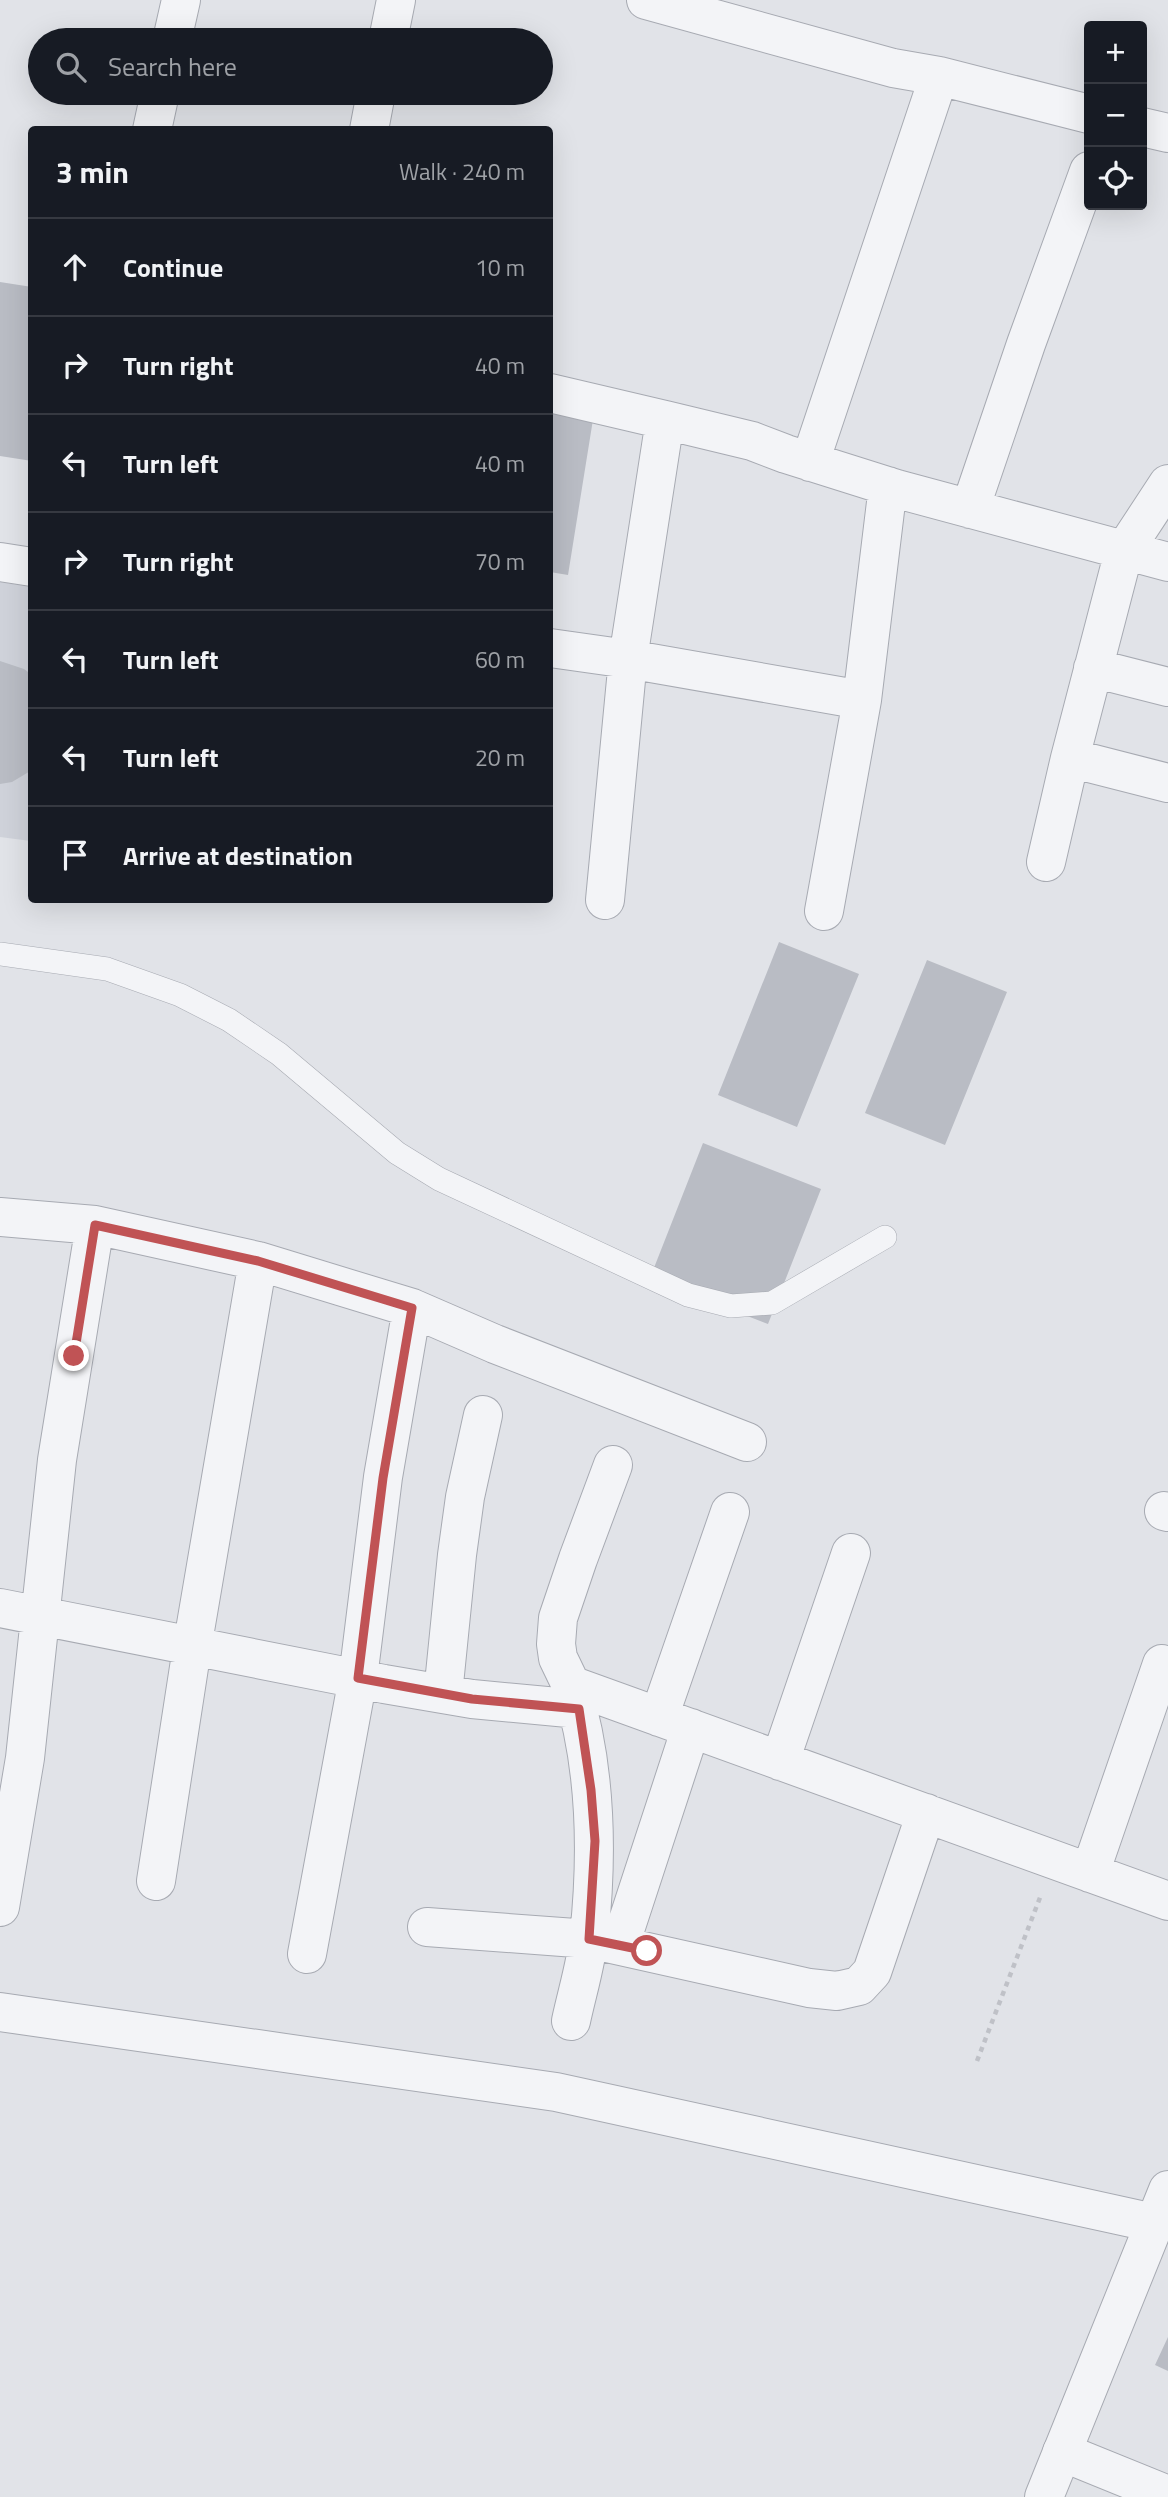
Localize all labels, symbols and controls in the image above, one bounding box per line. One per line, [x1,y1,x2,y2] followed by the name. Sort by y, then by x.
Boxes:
[1084,21,1147,210] map controls
[1084,21,1147,84] button: +
[28,28,553,105] search box
[108,47,237,86] text: Search here
[52,48,90,86] icon: search
[1084,84,1147,147] button: −
[1084,147,1147,210] button: locate
[56,149,129,195] text: 3 min
[399,154,525,189] text: Walk · 240 m
[56,248,94,286] icon: ahead
[123,248,223,287] text: Continue
[475,250,525,285] text: 10 m
[56,346,94,384] icon: right
[123,346,234,385] text: Turn right
[475,348,525,383] text: 40 m
[56,444,94,482] icon: left
[123,444,218,483] text: Turn left
[475,446,525,481] text: 40 m
[56,542,94,580] icon: right
[123,542,234,581] text: Turn right
[475,544,525,579] text: 70 m
[56,640,94,678] icon: left
[123,640,218,679] text: Turn left
[475,642,525,677] text: 60 m
[56,738,94,776] icon: left
[123,738,218,777] text: Turn left
[475,740,525,775] text: 20 m
[56,836,94,874] icon: arrive
[123,836,353,875] text: Arrive at destination
[58,1340,89,1371] route end
[631,1935,662,1966] route start

